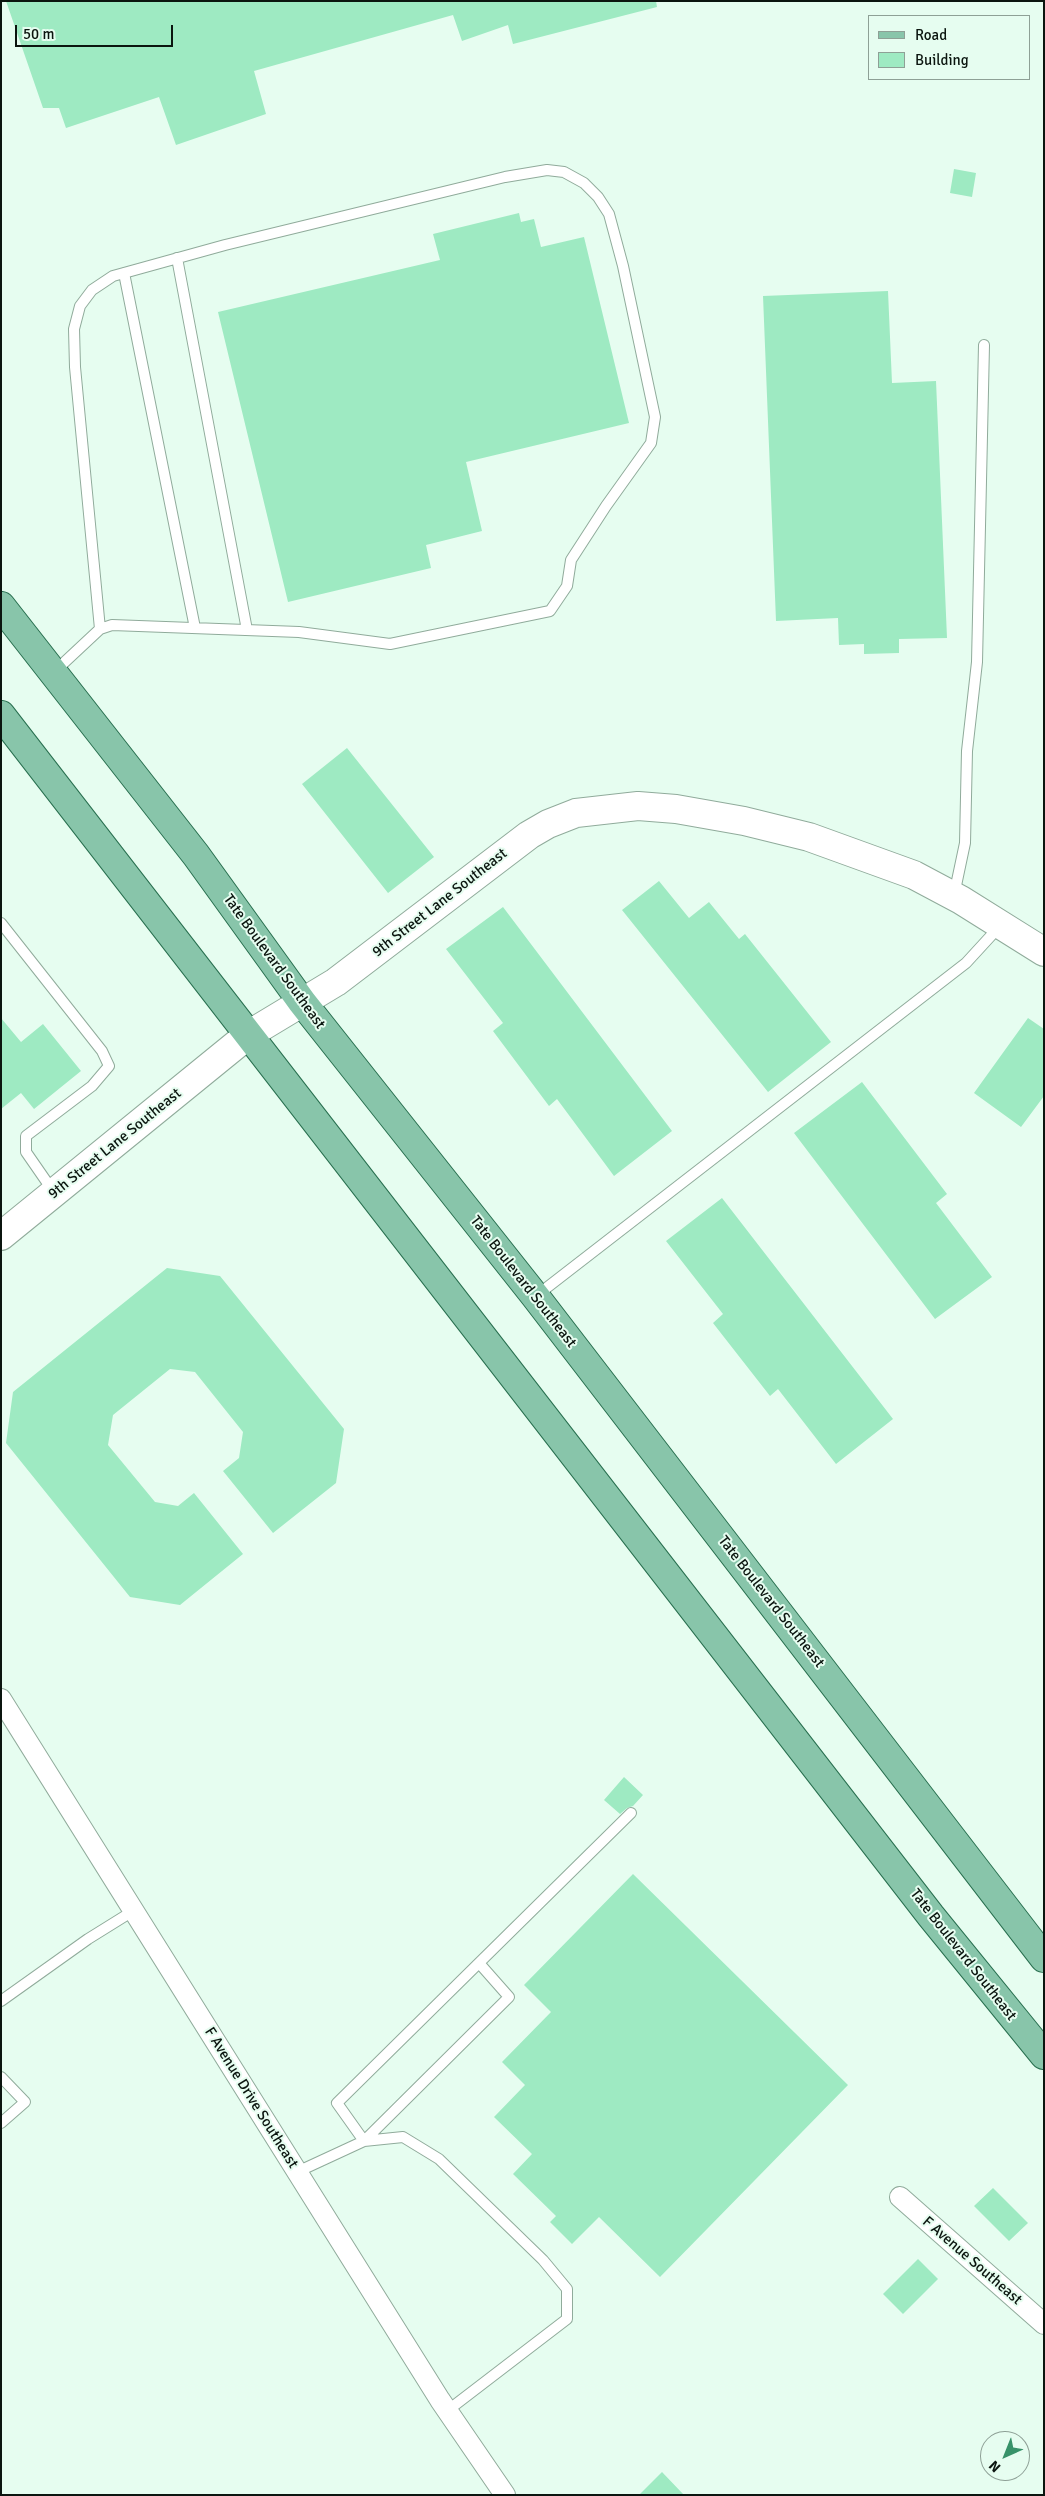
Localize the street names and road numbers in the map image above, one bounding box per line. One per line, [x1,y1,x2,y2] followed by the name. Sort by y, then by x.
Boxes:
[369,845,511,961] street label: 9th Street Lane Southeast
[219,891,329,1033] street label: Tate Boulevard Southeast
[45,1085,185,1203] street label: 9th Street Lane Southeast
[466,1213,580,1351] street label: Tate Boulevard Southeast
[714,1533,828,1671] street label: Tate Boulevard Southeast
[906,1886,1020,2024] street label: Tate Boulevard Southeast
[200,2024,302,2172] street label: F Avenue Drive Southeast
[919,2213,1025,2309] street label: F Avenue Southeast

